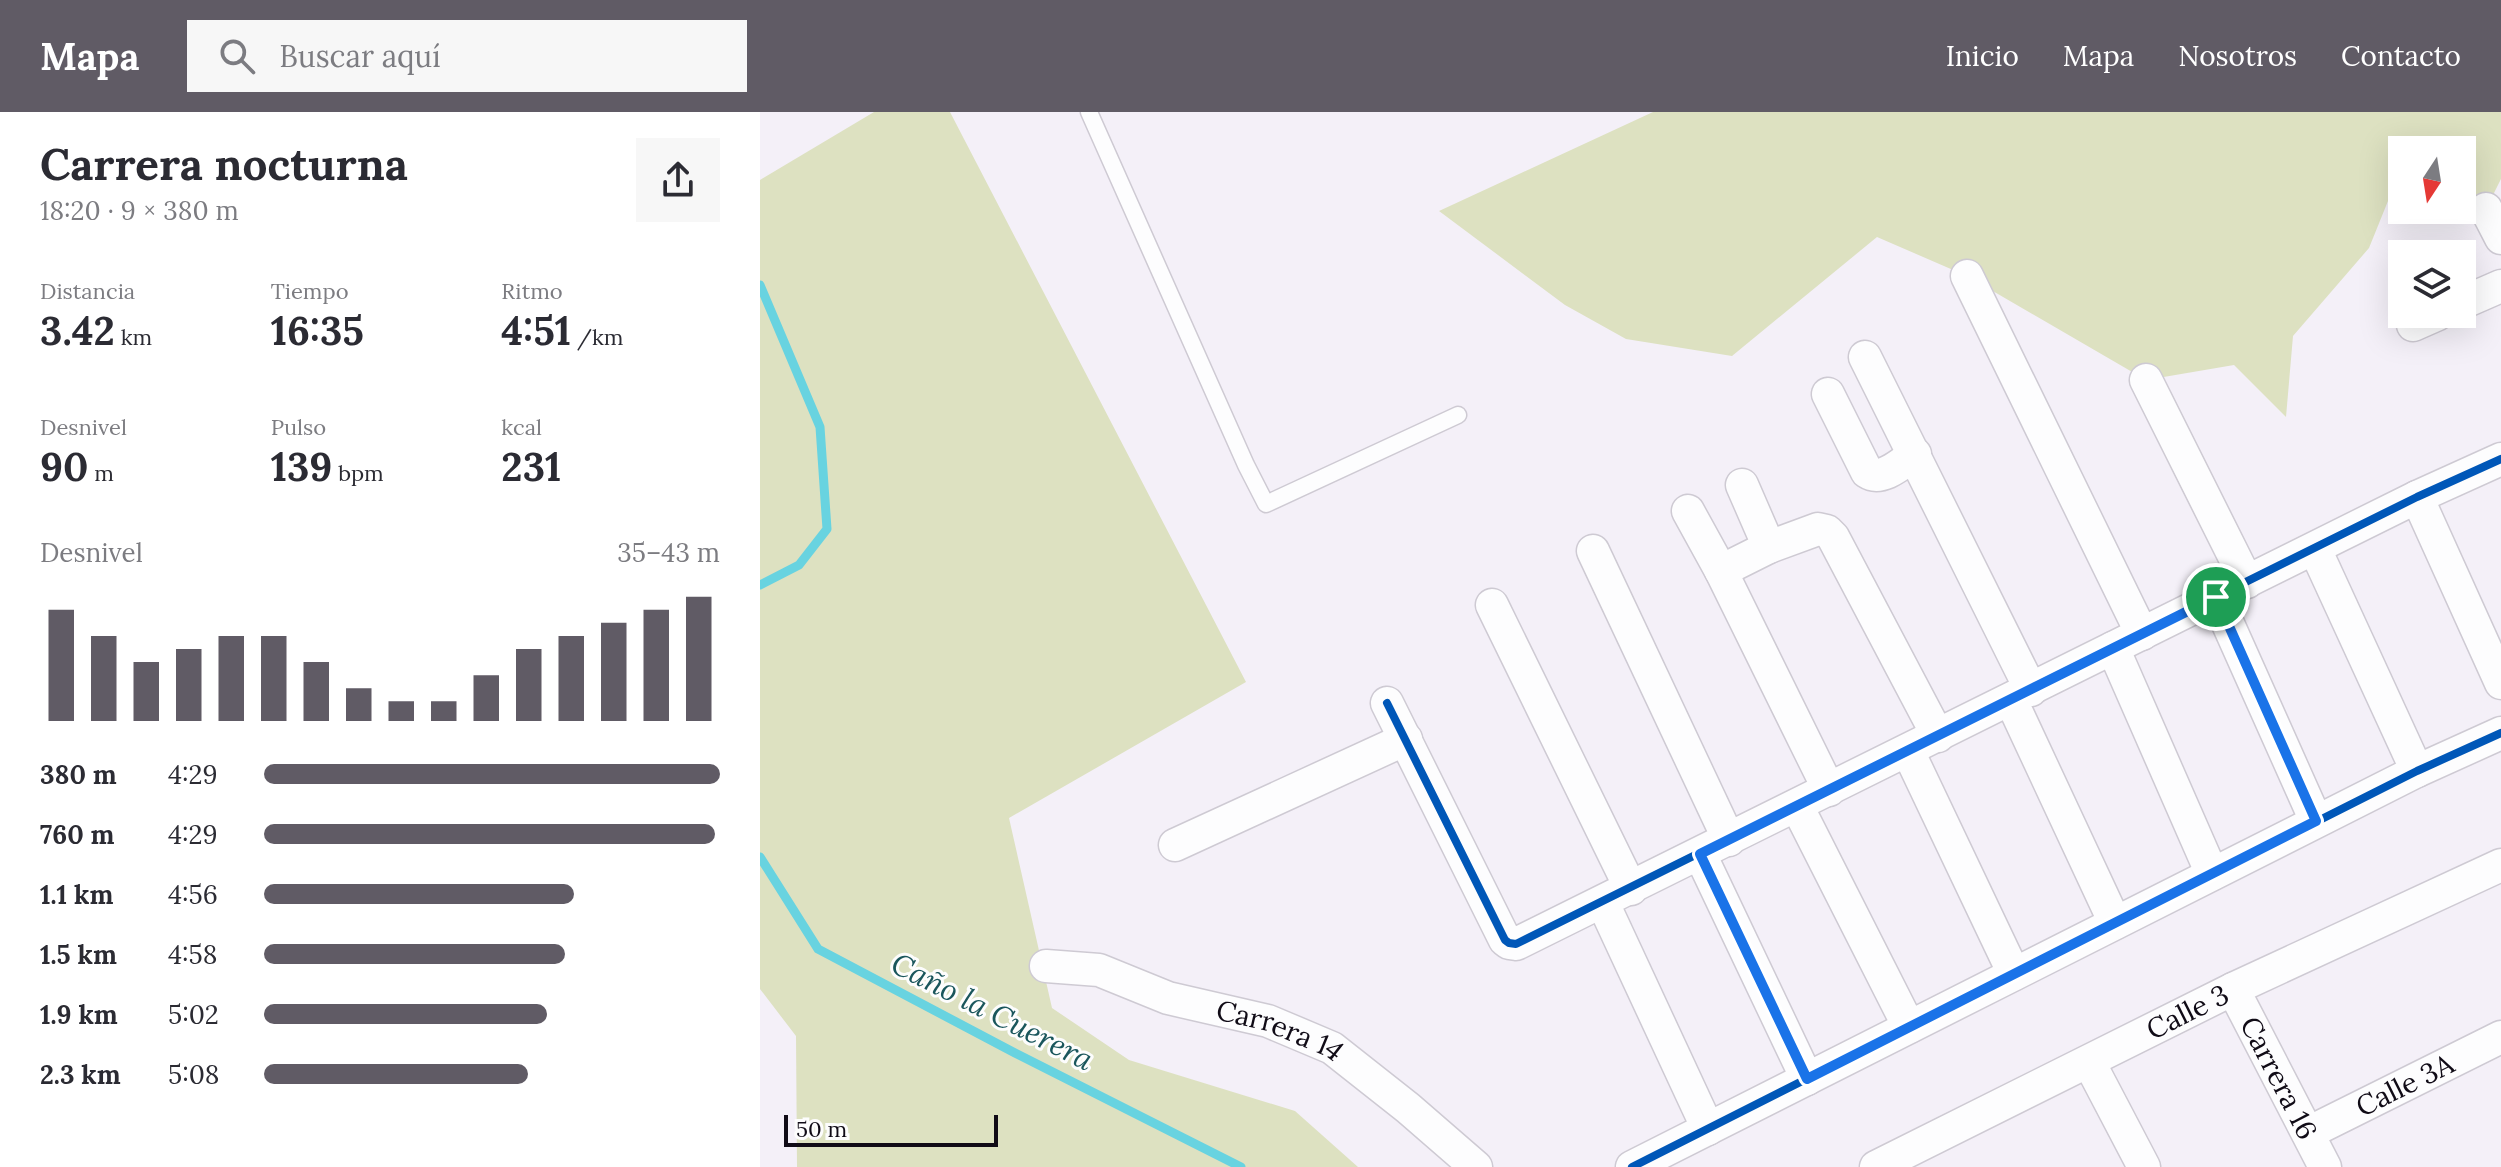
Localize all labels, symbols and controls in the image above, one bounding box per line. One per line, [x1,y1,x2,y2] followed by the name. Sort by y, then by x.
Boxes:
[187,20,747,92] search box
[40,32,139,80] text: Mapa
[215,34,259,78] icon: search
[279,37,441,75] text: Buscar aquí
[1946,38,2019,74] text: Inicio
[2063,38,2134,74] text: Mapa
[2178,38,2297,74] text: Nosotros
[2341,38,2461,74] text: Contacto
[40,136,408,192] text: Carrera nocturna
[2388,136,2476,224] north arrow
[2388,136,2476,328] map controls
[636,138,720,222] button: share
[40,194,239,227] text: 18:20 · 9 × 380 m
[2388,240,2476,328] button: layers
[40,277,135,305] text: Distancia
[271,277,349,305] text: Tiempo
[501,277,563,305] text: Ritmo
[40,305,115,356] text: 3.42
[271,305,364,356] text: 16:35
[501,305,571,356] text: 4:51
[115,323,152,351] text: km
[571,323,624,351] text: /km
[40,413,127,441] text: Desnivel
[271,413,326,441] text: Pulso
[501,413,542,441] text: kcal
[40,441,88,492] text: 90
[271,441,332,492] text: 139
[501,441,561,492] text: 231
[88,459,114,487] text: m
[332,459,384,487] text: bpm
[40,536,143,569] text: Desnivel
[617,536,720,569] text: 35–43 m
[2182,563,2250,631] pin
[2194,575,2238,619] icon: arrive
[40,758,117,791] text: 380 m
[168,758,218,791] text: 4:29
[40,818,114,851] text: 760 m
[168,818,218,851] text: 4:29
[40,878,113,911] text: 1.1 km
[168,878,218,911] text: 4:56
[40,938,117,971] text: 1.5 km
[168,938,217,971] text: 4:58
[885,944,1100,1079] water label: Caño la Cuerera
[2140,976,2235,1047] street label: Calle 3
[1213,992,1351,1069] street label: Carrera 14
[40,998,118,1031] text: 1.9 km
[168,998,219,1031] text: 5:02
[2232,1010,2326,1145] street label: Carrera 16
[2350,1045,2460,1124] street label: Calle 3A
[40,1058,121,1091] text: 2.3 km
[168,1058,219,1091] text: 5:08
[784,1111,998,1147] scale bar
[796,1115,847,1143] text: 50 m

